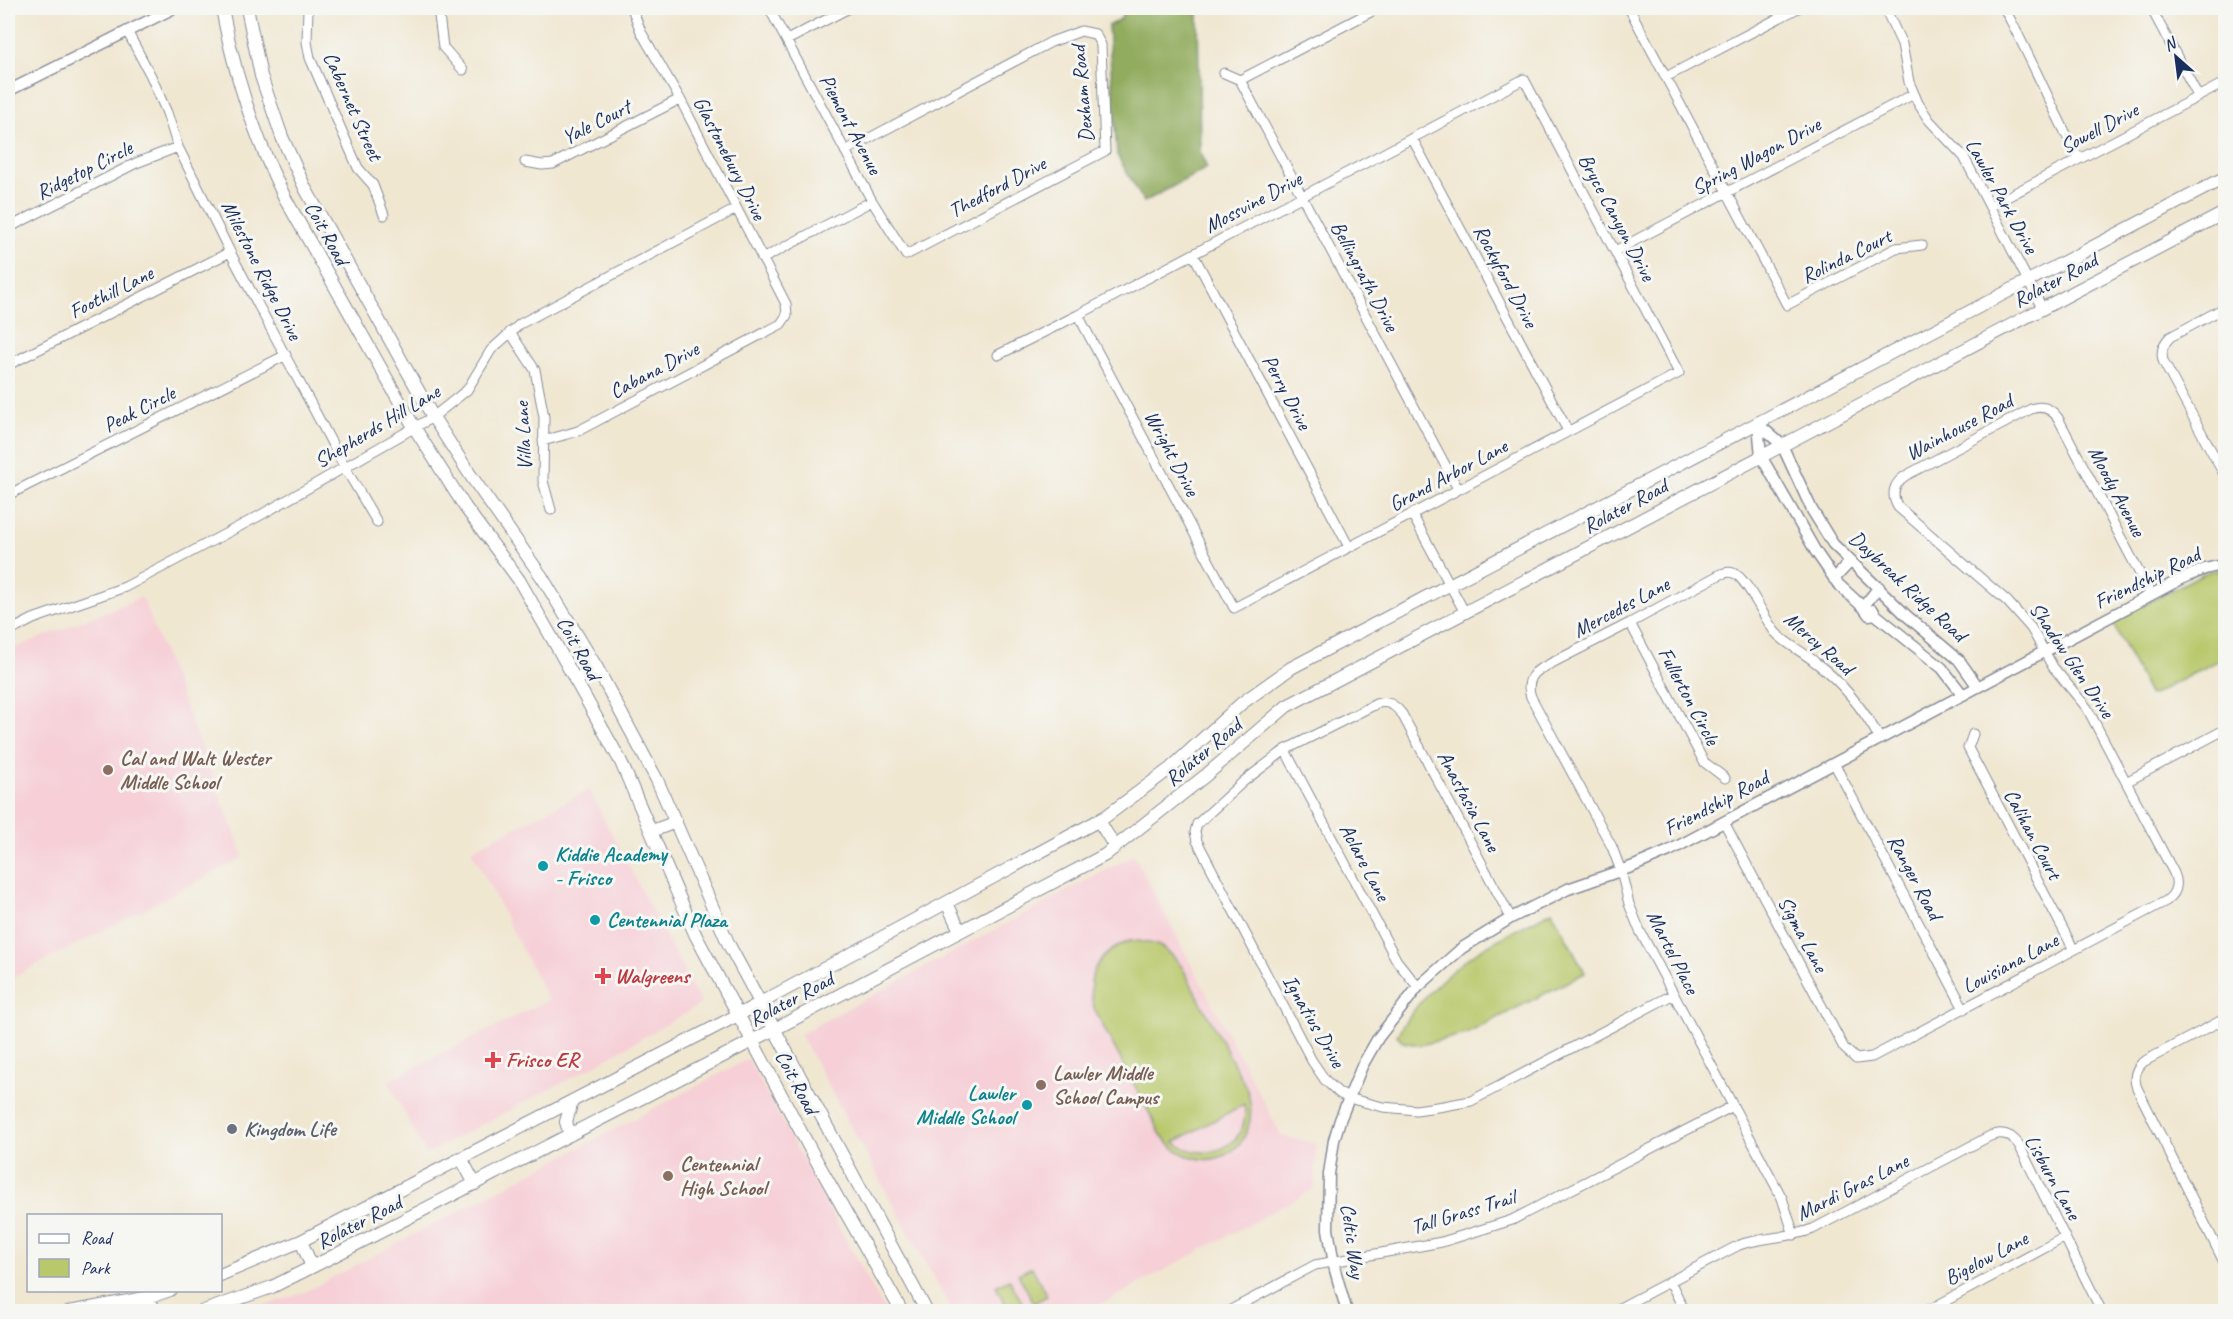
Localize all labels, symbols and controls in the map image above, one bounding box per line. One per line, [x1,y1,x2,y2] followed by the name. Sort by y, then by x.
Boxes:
[2146,27,2206,87] north arrow
[2160,32,2181,56] text: N
[1064,41,1099,143] street label: Dexham Road
[317,48,389,166] street label: Cabernet Street
[814,70,889,180] street label: Piemont Avenue
[557,92,637,150] street label: Yale Court
[688,92,773,225] street label: Glastonebury Drive
[2056,96,2144,159] street label: Sowell Drive
[1687,111,1826,201] street label: Spring Wagon Drive
[31,134,138,205] street label: Ridgetop Circle
[1960,134,2045,259] street label: Lawler Park Drive
[944,149,1052,224] street label: Thedford Drive
[1573,149,1662,286] street label: Bryce Canyon Drive
[1200,165,1307,238] street label: Mossvine Drive
[216,196,309,345] street label: Milestone Ridge Drive
[299,197,357,273] street label: Coit Road
[1325,216,1405,337] street label: Bellingrath Drive
[1468,220,1545,334] street label: Rockyford Drive
[1797,222,1897,289] street label: Rolinda Court
[2008,245,2105,313] street label: Rolater Road
[65,259,158,324] street label: Foothill Lane
[605,335,704,404] street label: Cabana Drive
[1257,350,1318,435] street label: Perry Drive
[309,378,446,474] street label: Shepherds Hill Lane
[99,379,181,438] street label: Peak Circle
[1901,386,2020,466] street label: Wainhouse Road
[508,399,538,471] street label: Villa Lane
[1139,406,1206,501] street label: Wright Drive
[1384,432,1513,517] street label: Grand Arbor Lane
[2082,441,2152,542] street label: Moody Avenue
[1578,471,1675,539] street label: Rolater Road
[1844,525,1975,650] street label: Daybreak Ridge Road
[2090,540,2207,615] street label: Friendship Road
[1568,570,1675,643] street label: Mercedes Lane
[2024,597,2121,724] street label: Shadow Glen Drive
[1779,606,1862,683] street label: Mercy Road
[551,612,609,688] street label: Coit Road
[1652,643,1726,750] street label: Fullerton Circle
[1159,710,1249,792] street label: Rolater Road
[120,745,273,795] place label: Cal and Walt Wester Middle School
[1432,746,1507,857] street label: Anastasia Lane
[101,763,115,777] marker: Cal and Walt Wester Middle School
[1659,763,1776,841] street label: Friendship Road
[1998,784,2069,886] street label: Calihan Court
[1334,819,1397,907] street label: Aclare Lane
[1882,830,1950,927] street label: Ranger Road
[555,841,670,891] place label: Kiddie Academy - Frisco
[536,859,550,873] marker: Kiddie Academy - Frisco
[1772,892,1835,978] street label: Sigma Lane
[1641,906,1706,1000] street label: Martel Place
[607,907,729,933] place label: Centennial Plaza
[588,913,602,927] marker: Centennial Plaza
[1957,926,2064,999] street label: Louisiana Lane
[615,963,692,989] place label: Walgreens
[744,964,841,1032] street label: Rolater Road
[596,969,610,983] marker: Walgreens
[1277,970,1351,1073] street label: Ignatius Drive
[769,1046,826,1122] street label: Coit Road
[506,1047,582,1073] place label: Frisco ER
[484,1051,502,1069] marker: Frisco ER
[1053,1060,1161,1110] place label: Lawler Middle School Campus
[1034,1078,1048,1092] marker: Lawler Middle School Campus
[916,1080,1019,1130] place label: Lawler Middle School
[1020,1098,1034,1112] marker: Lawler Middle School
[244,1116,338,1142] place label: Kingdom Life
[225,1122,239,1136] marker: Kingdom Life
[2019,1130,2088,1226] street label: Lisburn Lane
[1792,1147,1913,1226] street label: Mardi Gras Lane
[680,1151,770,1201] place label: Centennial High School
[661,1169,675,1183] marker: Centennial High School
[1408,1183,1521,1240] street label: Tall Grass Trail
[312,1188,409,1254] street label: Rolater Road
[1335,1202,1371,1282] street label: Celtic Way
[27,1214,222,1292] legend
[1940,1225,2033,1291] street label: Bigelow Lane
[81,1227,114,1249] text: Road
[81,1257,111,1279] text: Park

